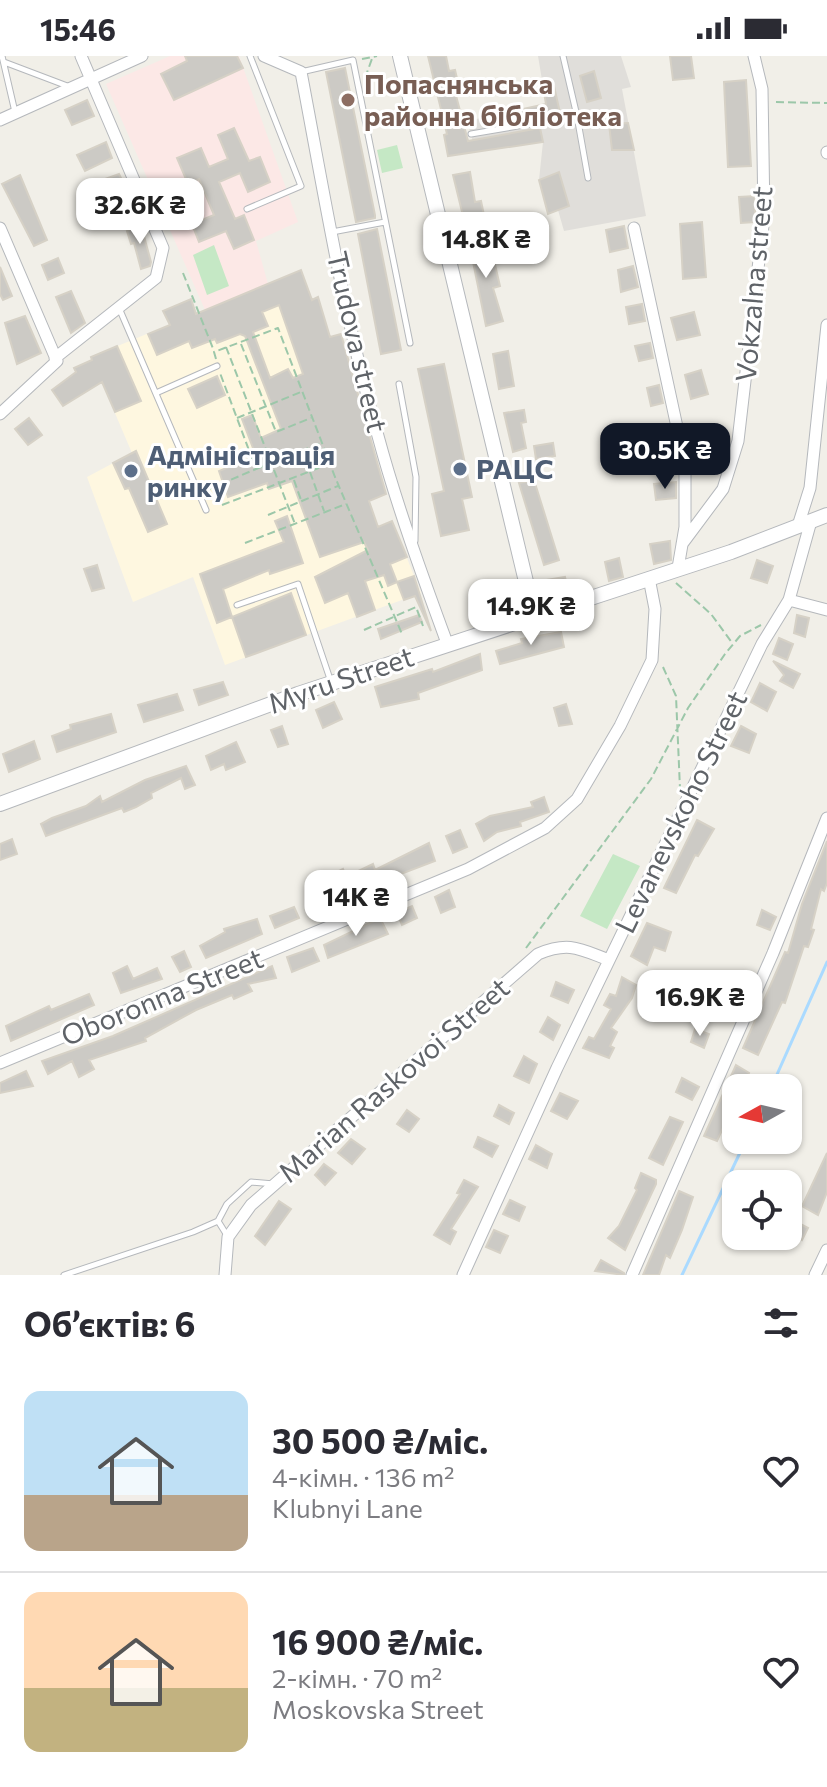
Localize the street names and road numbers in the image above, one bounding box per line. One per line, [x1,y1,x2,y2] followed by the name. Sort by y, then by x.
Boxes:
[728,185,779,383] street label: Vokzalna street
[321,248,395,436] street label: Trudova street
[263,638,418,720] street label: Myru Street
[607,685,753,938] street label: Levanevskoho Street
[56,940,268,1052] street label: Oboronna Street
[271,970,516,1189] street label: Marian Raskovoi Street

